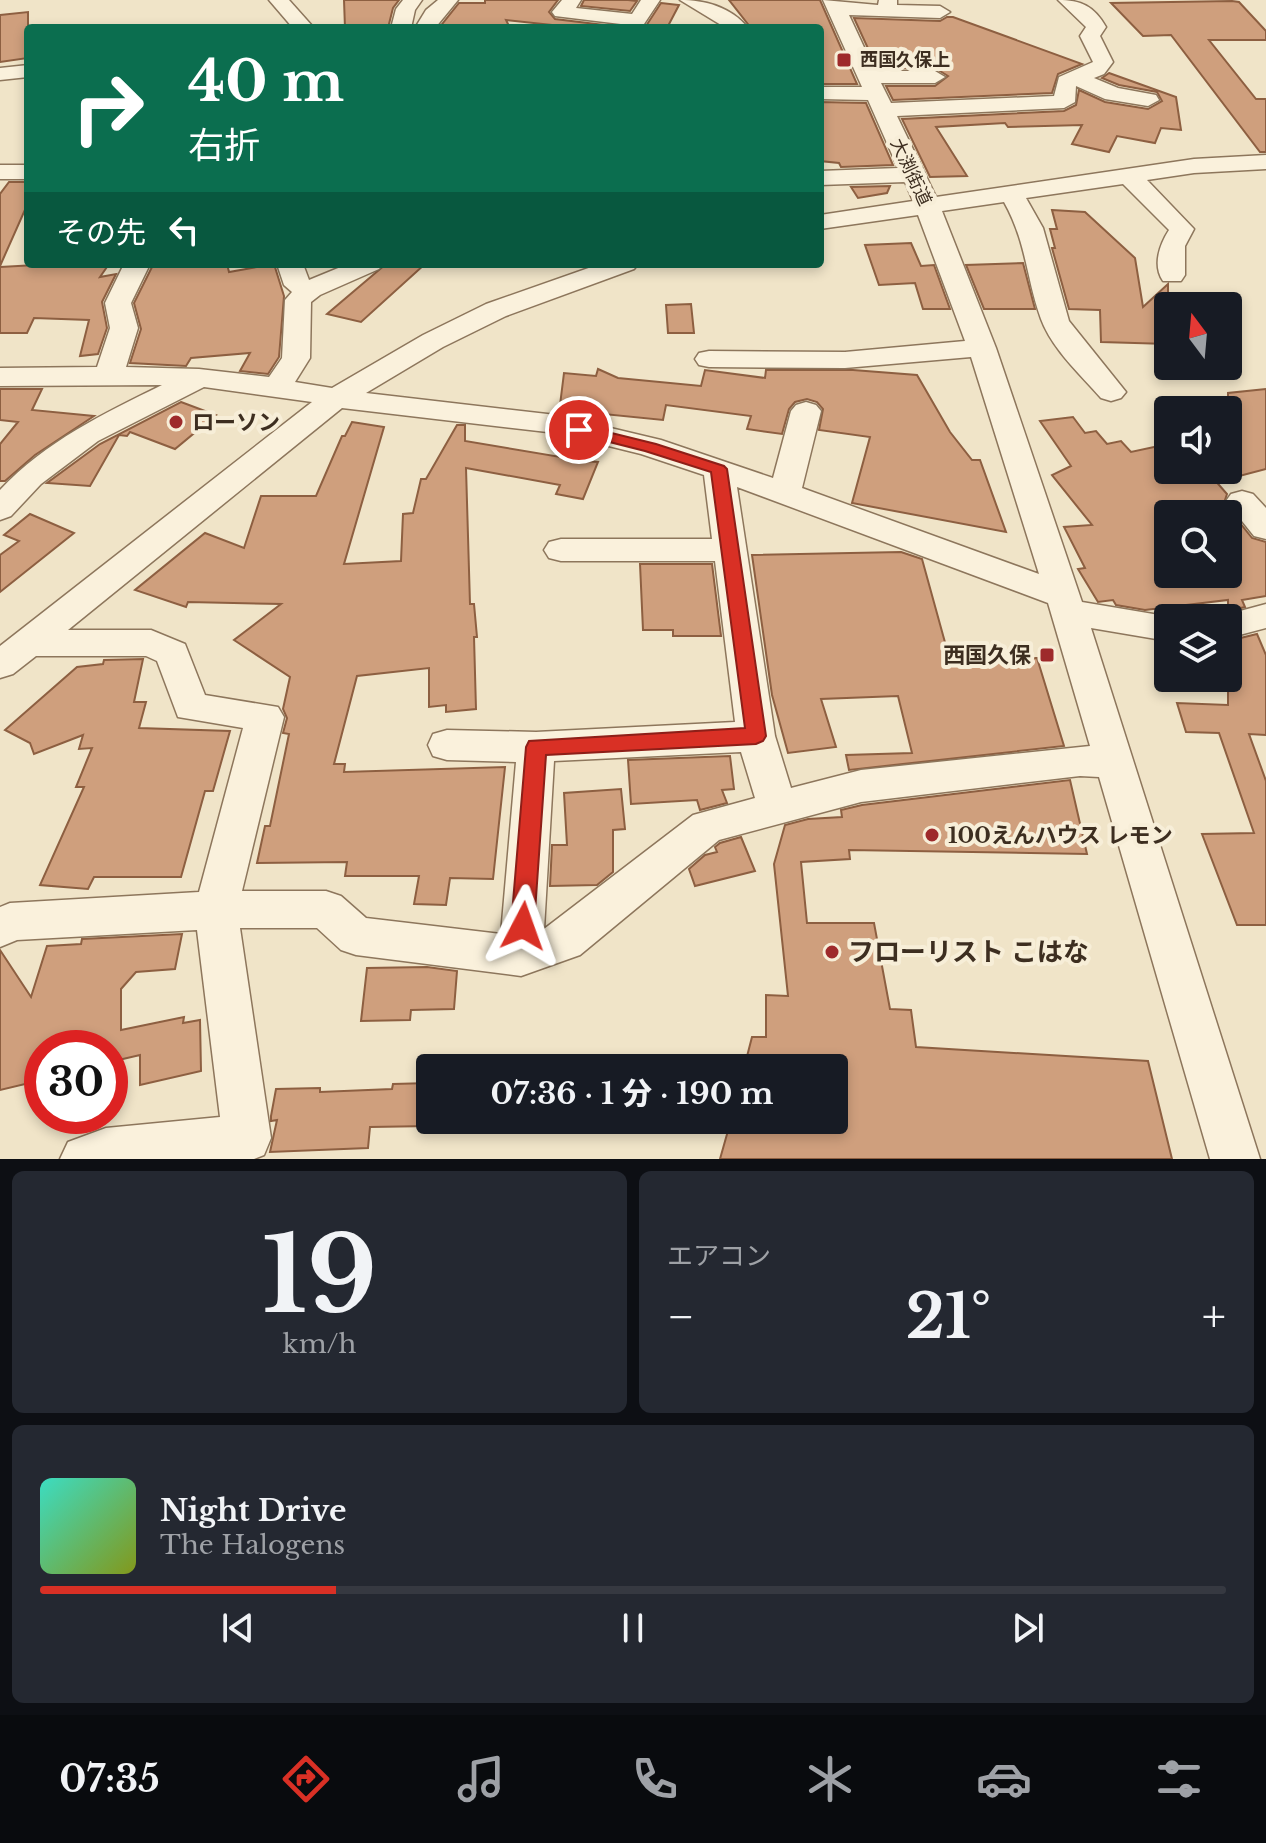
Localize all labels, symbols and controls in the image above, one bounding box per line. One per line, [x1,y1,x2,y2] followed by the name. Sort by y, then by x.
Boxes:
[188,47,344,116] text: 40 m
[860,49,950,71] place label: 西国久保上
[835,51,853,69] marker: 西国久保上
[56,56,160,160] icon: right
[188,123,260,168] text: 右折
[886,135,936,209] street label: 大渕街道
[162,208,206,252] icon: left
[56,214,146,251] text: その先
[1154,292,1242,380] north arrow
[1154,292,1242,692] map controls
[545,396,613,464] pin
[1154,396,1242,484] button: sound
[557,408,601,452] icon: arrive
[192,409,280,436] place label: ローソン
[167,413,185,431] marker: ローソン
[1154,500,1242,588] button: search
[1154,604,1242,692] button: layers
[943,642,1031,669] place label: 西国久保
[1038,646,1056,664] marker: 西国久保
[948,822,1173,849] place label: 100えんハウス レモン
[923,826,941,844] marker: 100えんハウス レモン
[481,884,565,968] position arrow
[848,936,1089,968] place label: フローリスト こはな
[823,943,841,961] marker: フローリスト こはな
[24,1030,128,1134] speed limit sign: 30
[491,1075,773,1112] text: 07:36 · 1 分 · 190 m
[262,1211,377,1340] text: 19
[667,1240,771,1272] text: エアコン
[906,1280,991,1354] text: 21°
[667,1289,695,1344] text: −
[1202,1289,1226,1344] text: +
[283,1328,356,1360] text: km/h
[160,1492,346,1529] text: Night Drive
[160,1529,345,1561] text: The Halogens
[216,1606,260,1650] icon: previous
[611,1606,655,1650] icon: pause
[1006,1606,1050,1650] icon: next
[278,1751,334,1807] icon: directions
[453,1751,509,1807] icon: music
[627,1751,683,1807] icon: phone
[802,1751,858,1807] icon: climate
[976,1751,1032,1807] icon: car
[1151,1751,1207,1807] icon: filters
[59,1757,160,1802] text: 07:35

